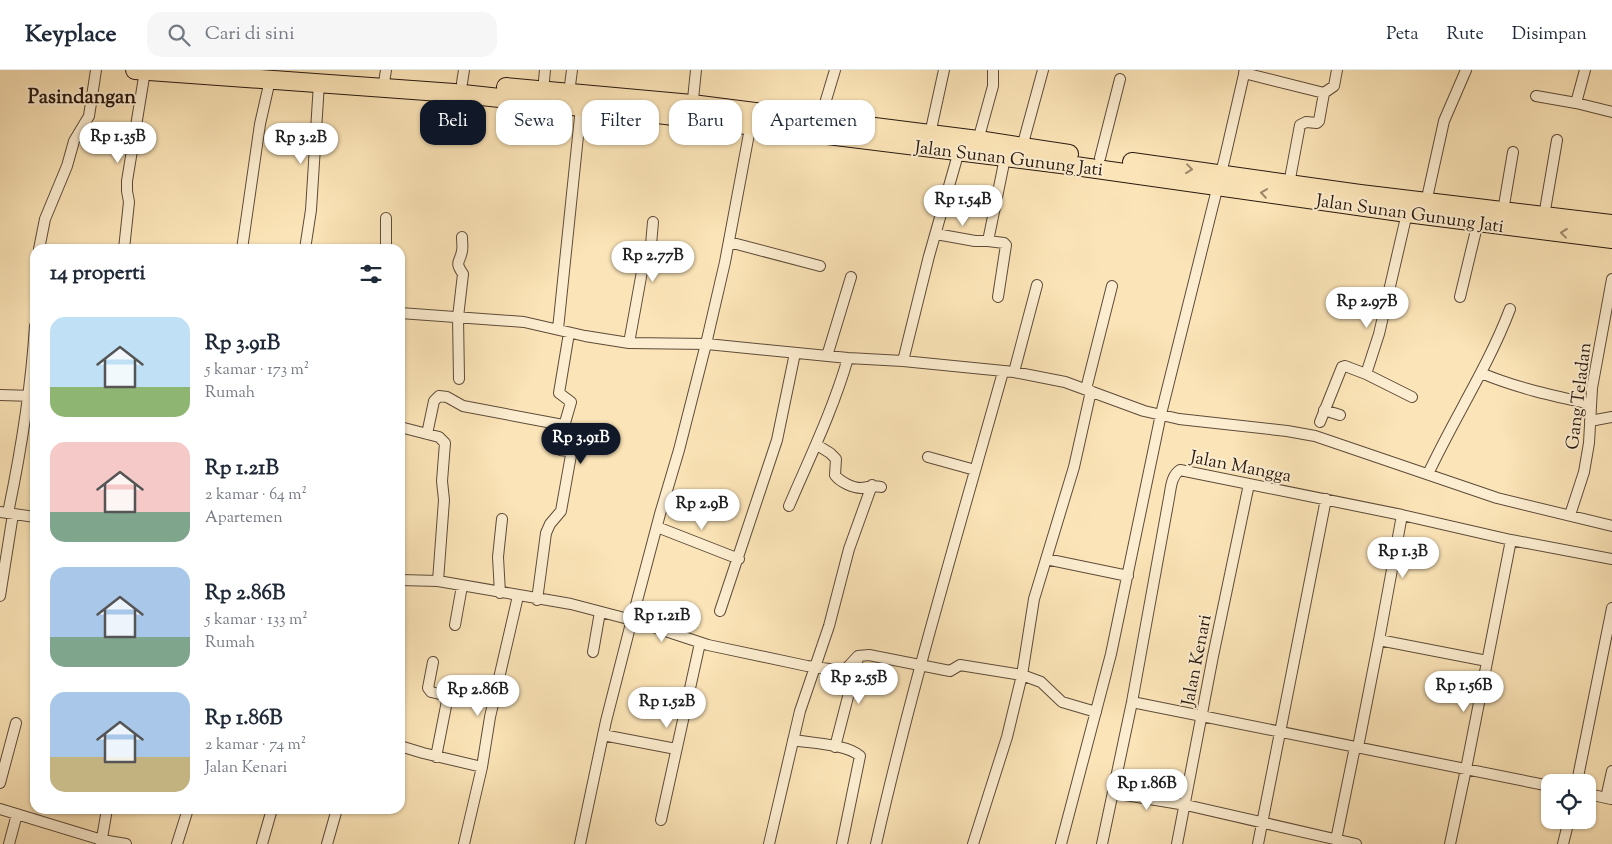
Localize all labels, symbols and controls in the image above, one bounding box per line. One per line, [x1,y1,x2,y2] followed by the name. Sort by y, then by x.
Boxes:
[147,12,497,57] search box
[25,18,117,52] text: Keyplace
[165,21,193,49] icon: search
[205,21,295,48] text: Cari di sini
[1386,22,1418,48] text: Peta
[1446,22,1484,48] text: Rute
[1512,22,1587,48] text: Disimpan
[28,84,136,113] district label: Pasindangan
[420,100,486,145] chip: Beli
[496,100,572,145] chip: Sewa
[582,100,659,145] chip: Filter
[669,100,742,145] chip: Baru
[752,100,875,145] chip: Apartemen
[66,122,170,164] pin: Rp 1.35B
[255,122,347,165] pin: Rp 3.2B
[90,126,146,149] text: Rp 1.35B
[275,127,327,150] text: Rp 3.2B
[912,135,1104,184] street label: Jalan Sunan Gunung Jati
[1186,163,1194,174] one-way arrow
[911,184,1015,227] pin: Rp 1.54B
[1259,188,1268,198] one-way arrow
[935,189,991,212] text: Rp 1.54B
[1313,189,1505,241] street label: Jalan Sunan Gunung Jati
[1559,228,1567,239] one-way arrow
[601,240,705,283] pin: Rp 2.77B
[622,245,684,268] text: Rp 2.77B
[50,259,145,289] text: 14 properti
[357,260,385,288] icon: filters
[1315,286,1419,329] pin: Rp 2.97B
[1337,291,1397,314] text: Rp 2.97B
[205,329,280,359] text: Rp 3.91B
[90,337,150,397] icon: home
[1561,341,1599,451] street label: Gang Teladan
[205,359,309,382] text: 5 kamar · 173 m²
[205,382,255,405] text: Rumah
[529,422,633,465] pin: Rp 3.91B
[552,427,610,450] text: Rp 3.91B
[1187,445,1293,490] street label: Jalan Mangga
[205,454,279,484] text: Rp 1.21B
[90,462,150,522] icon: home
[205,484,307,507] text: 2 kamar · 64 m²
[656,488,748,531] pin: Rp 2.9B
[676,493,728,516] text: Rp 2.9B
[205,507,283,530] text: Apartemen
[1357,536,1449,579] pin: Rp 1.3B
[1378,541,1428,564] text: Rp 1.3B
[205,579,285,609] text: Rp 2.86B
[90,587,150,647] icon: home
[610,600,714,643] pin: Rp 1.21B
[634,605,690,628] text: Rp 1.21B
[205,609,308,632] text: 5 kamar · 133 m²
[1176,613,1220,709] street label: Jalan Kenari
[205,632,255,655] text: Rumah
[807,662,911,705] pin: Rp 2.55B
[831,667,887,690] text: Rp 2.55B
[1412,670,1516,713] pin: Rp 1.56B
[426,674,530,717] pin: Rp 2.86B
[1436,675,1492,698] text: Rp 1.56B
[447,679,509,702] text: Rp 2.86B
[615,686,719,729] pin: Rp 1.52B
[639,691,695,714] text: Rp 1.52B
[205,704,283,734] text: Rp 1.86B
[90,712,150,772] icon: home
[205,734,306,757] text: 2 kamar · 74 m²
[205,757,287,780] text: Jalan Kenari
[1095,768,1199,811] pin: Rp 1.86B
[1117,773,1177,796] text: Rp 1.86B
[1541,774,1596,829] map controls
[1541,774,1596,829] button: locate

